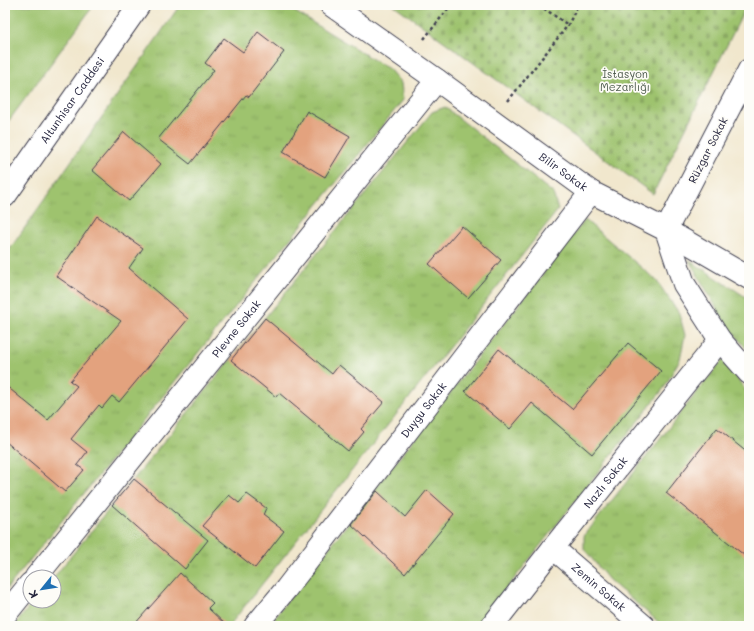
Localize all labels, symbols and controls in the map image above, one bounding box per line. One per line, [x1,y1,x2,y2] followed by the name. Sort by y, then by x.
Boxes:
[36,54,107,146] street label: Altunhisar Caddesi
[600,66,650,94] park label: İstasyon Mezarlığı
[684,114,731,186] street label: Rüzgar Sokak
[536,149,591,194] street label: Bilir Sokak
[208,296,264,360] street label: Plevne Sokak
[397,379,449,441] street label: Duygu Sokak
[580,453,631,511] street label: Nazlı Sokak
[568,559,629,614] street label: Zemin Sokak
[22,569,62,609] north arrow
[25,587,41,601] text: K

